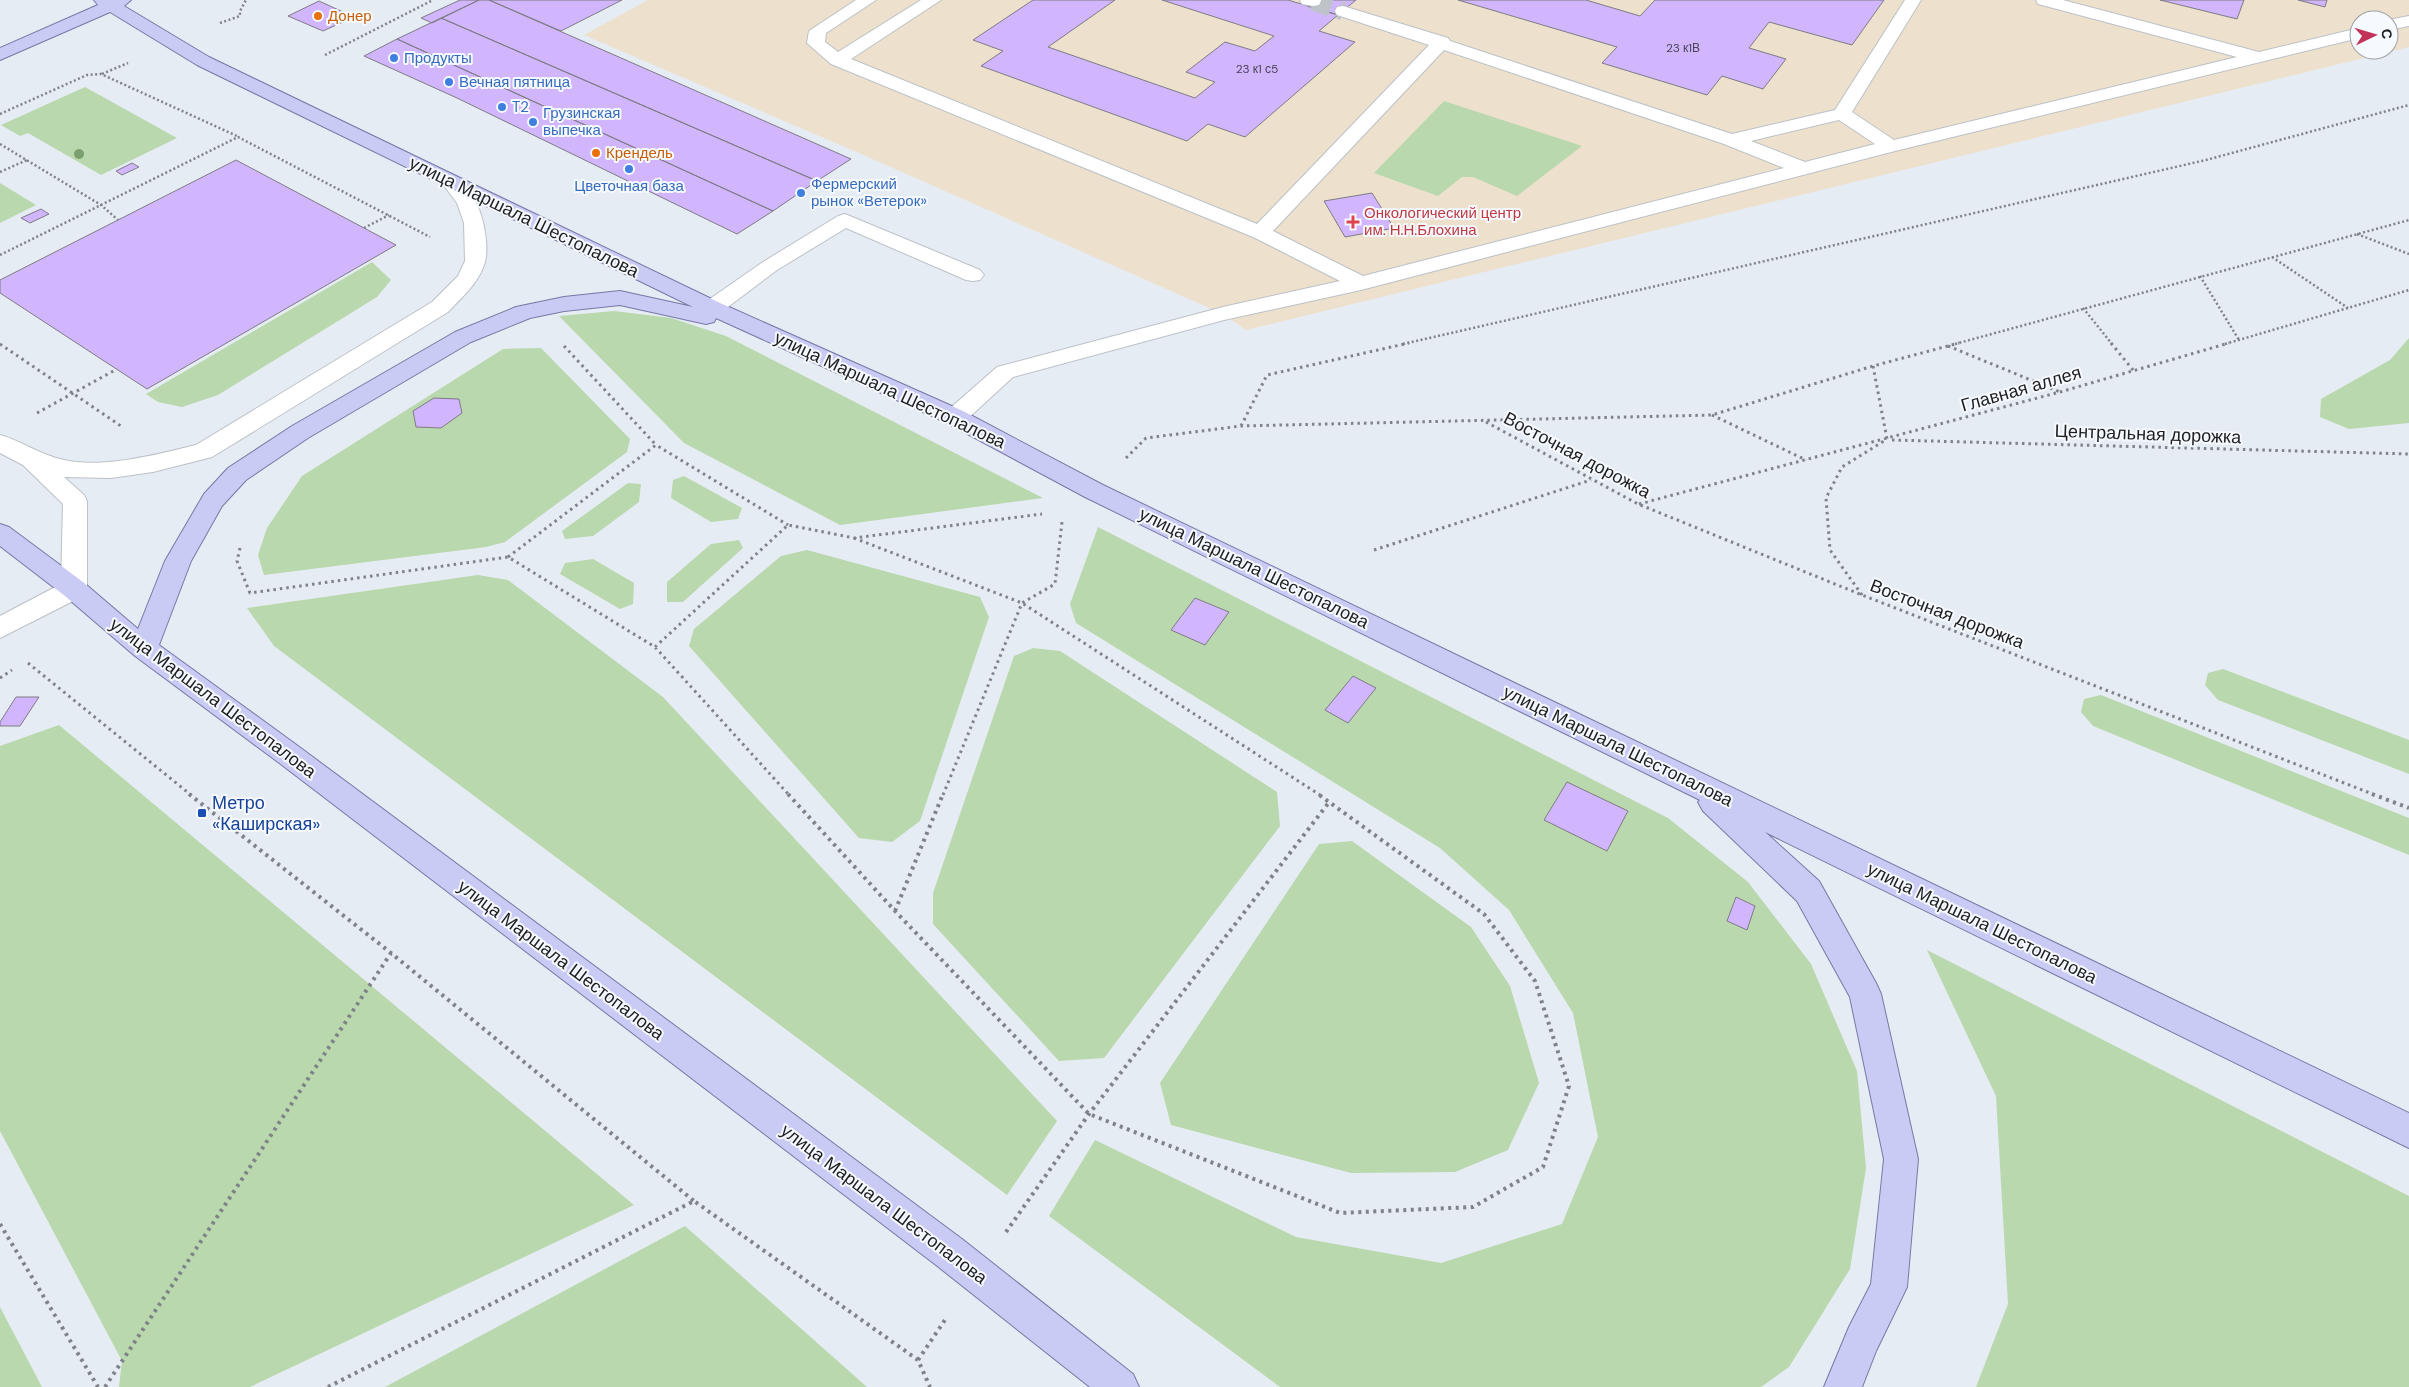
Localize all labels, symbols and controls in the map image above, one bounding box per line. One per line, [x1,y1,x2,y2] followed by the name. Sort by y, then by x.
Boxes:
[328,6,372,26] place label: Донер
[312,10,324,22] marker: Донер
[2349,10,2399,60] north arrow
[2378,28,2396,40] text: С
[1666,40,1700,56] house number: 23 к1В
[404,48,472,68] place label: Продукты
[388,52,400,64] marker: Продукты
[1236,61,1278,77] house number: 23 к1 с5
[459,72,571,92] place label: Вечная пятница
[443,76,455,88] marker: Вечная пятница
[512,97,529,117] place label: T2
[496,101,508,113] marker: T2
[543,103,620,140] place label: Грузинская выпечка
[527,116,539,128] marker: Грузинская выпечка
[606,143,673,163] place label: Крендель
[590,147,602,159] marker: Крендель
[405,151,644,284] street label: улица Маршала Шестопалова
[623,163,635,175] marker: Цветочная база
[811,174,927,211] place label: Фермерский рынок «Ветерок»
[574,176,684,196] place label: Цветочная база
[795,187,807,199] marker: Фермерский рынок «Ветерок»
[1364,203,1521,240] place label: Онкологический центр им. Н.Н.Блохина
[1346,215,1360,229] marker: Онкологический центр им. Н.Н.Блохина
[770,326,1010,455] street label: улица Маршала Шестопалова
[1958,360,2084,418] street label: Главная аллея
[1499,406,1656,504] street label: Восточная дорожка
[2054,419,2243,449] street label: Центральная дорожка
[1135,502,1374,635] street label: улица Маршала Шестопалова
[1867,574,2028,655] street label: Восточная дорожка
[105,612,322,784] street label: улица Маршала Шестопалова
[1499,680,1738,813] street label: улица Маршала Шестопалова
[212,791,320,836] place label: Метро «Каширская»
[196,807,208,819] marker: Метро «Каширская»
[1863,857,2102,990] street label: улица Маршала Шестопалова
[453,874,670,1046] street label: улица Маршала Шестопалова
[776,1118,993,1290] street label: улица Маршала Шестопалова

